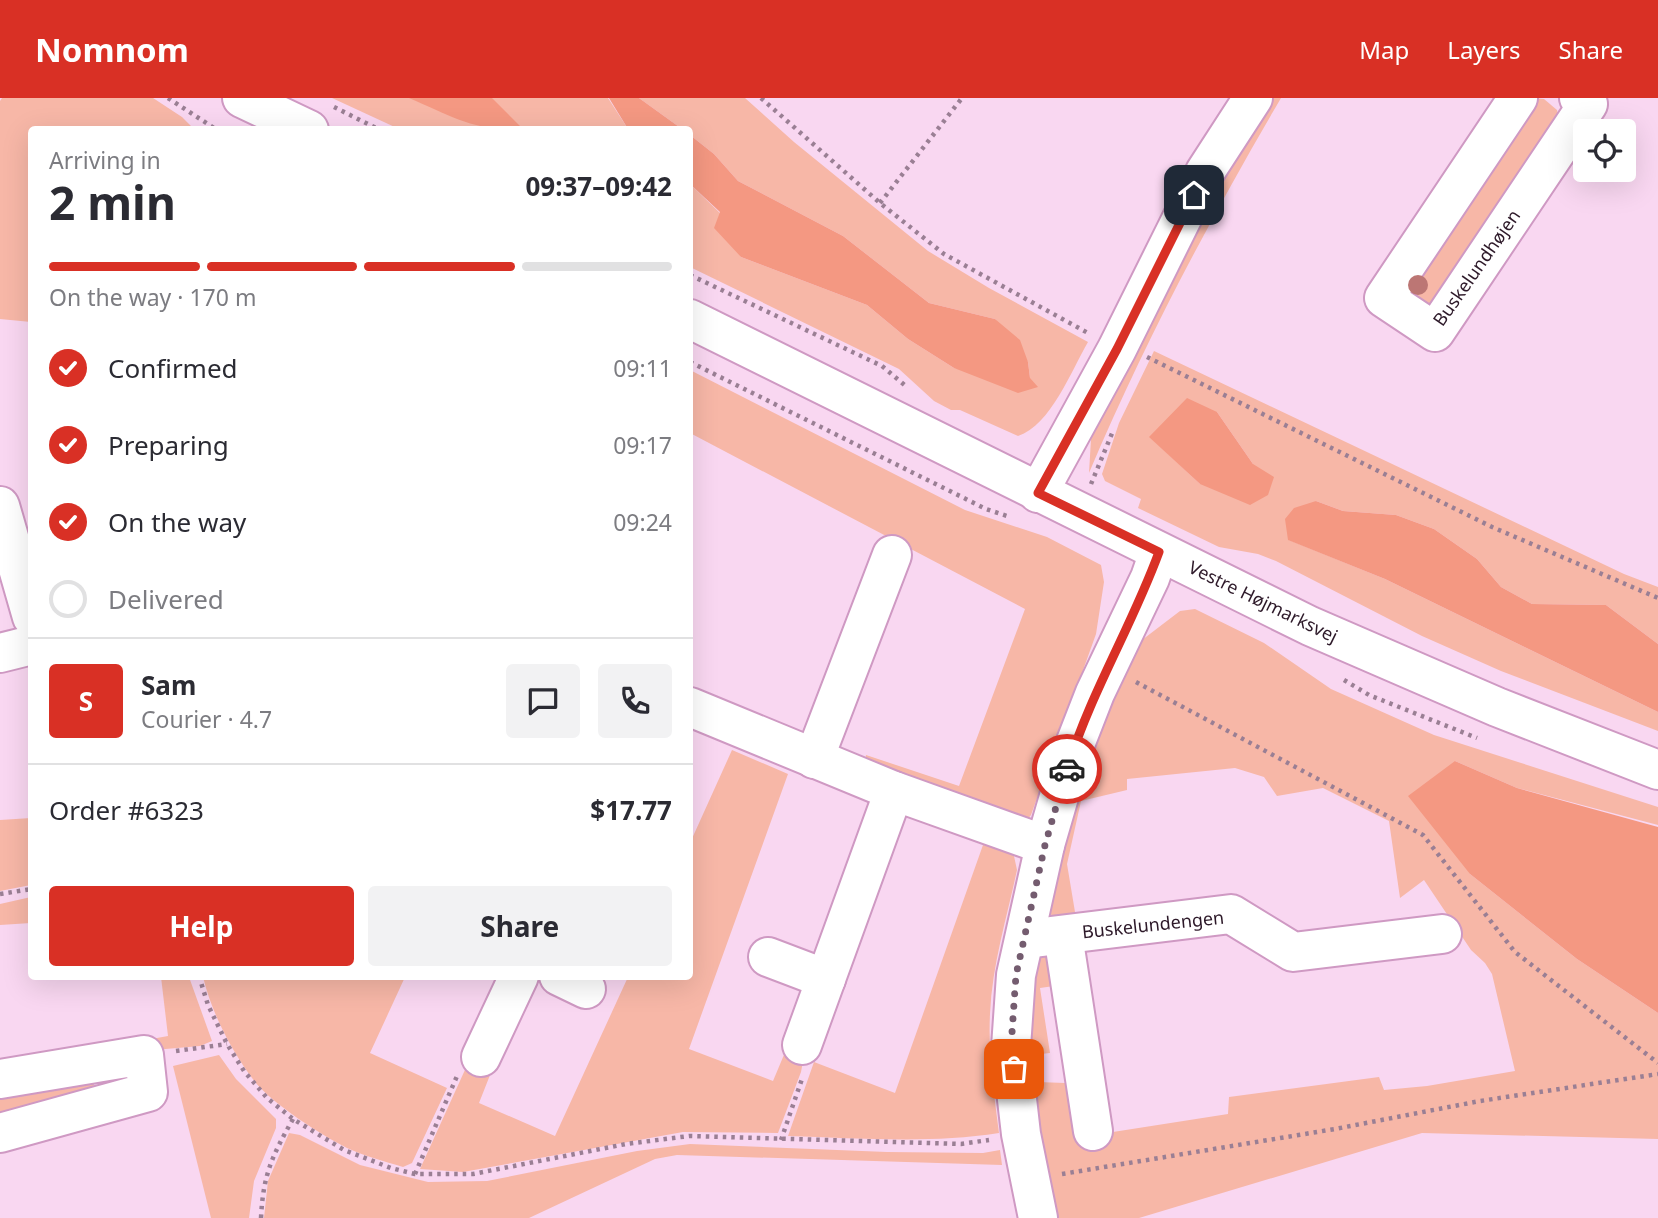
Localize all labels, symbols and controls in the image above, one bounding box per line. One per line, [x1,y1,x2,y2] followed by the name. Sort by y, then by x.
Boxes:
[35,27,189,72] text: Nomnom
[1359,33,1409,66] text: Map
[1447,33,1521,66] text: Layers
[1559,33,1623,66] text: Share
[1573,119,1636,182] map controls
[1573,119,1636,182] button: locate
[49,144,161,176] text: Arriving in
[1164,165,1224,225] pin
[525,168,672,204] text: 09:37–09:42
[49,171,176,233] text: 2 min
[1175,176,1213,214] icon: home
[1427,204,1525,330] street label: Buskelundhøjen
[49,281,256,313] text: On the way · 170 m
[49,349,87,387] icon: check
[108,350,238,386] text: Confirmed
[613,352,672,384] text: 09:11
[49,426,87,464] icon: check
[108,427,229,463] text: Preparing
[613,429,672,461] text: 09:17
[49,503,87,541] icon: check
[108,504,246,540] text: On the way
[613,506,672,538] text: 09:24
[1185,555,1342,648] street label: Vestre Højmarksvej
[108,581,224,617] text: Delivered
[506,664,580,738] button: chat
[598,664,672,738] button: phone
[141,667,196,703] text: Sam
[79,683,93,719] text: S
[141,703,272,735] text: Courier · 4.7
[1032,734,1102,804] courier
[1048,750,1086,788] icon: car
[49,792,204,828] text: Order #6323
[590,792,672,828] text: $17.77
[49,886,354,966] button: Help
[368,886,672,966] button: Share
[1081,905,1225,943] street label: Buskelundengen
[984,1039,1044,1099] pin
[995,1050,1033,1088] icon: bag

